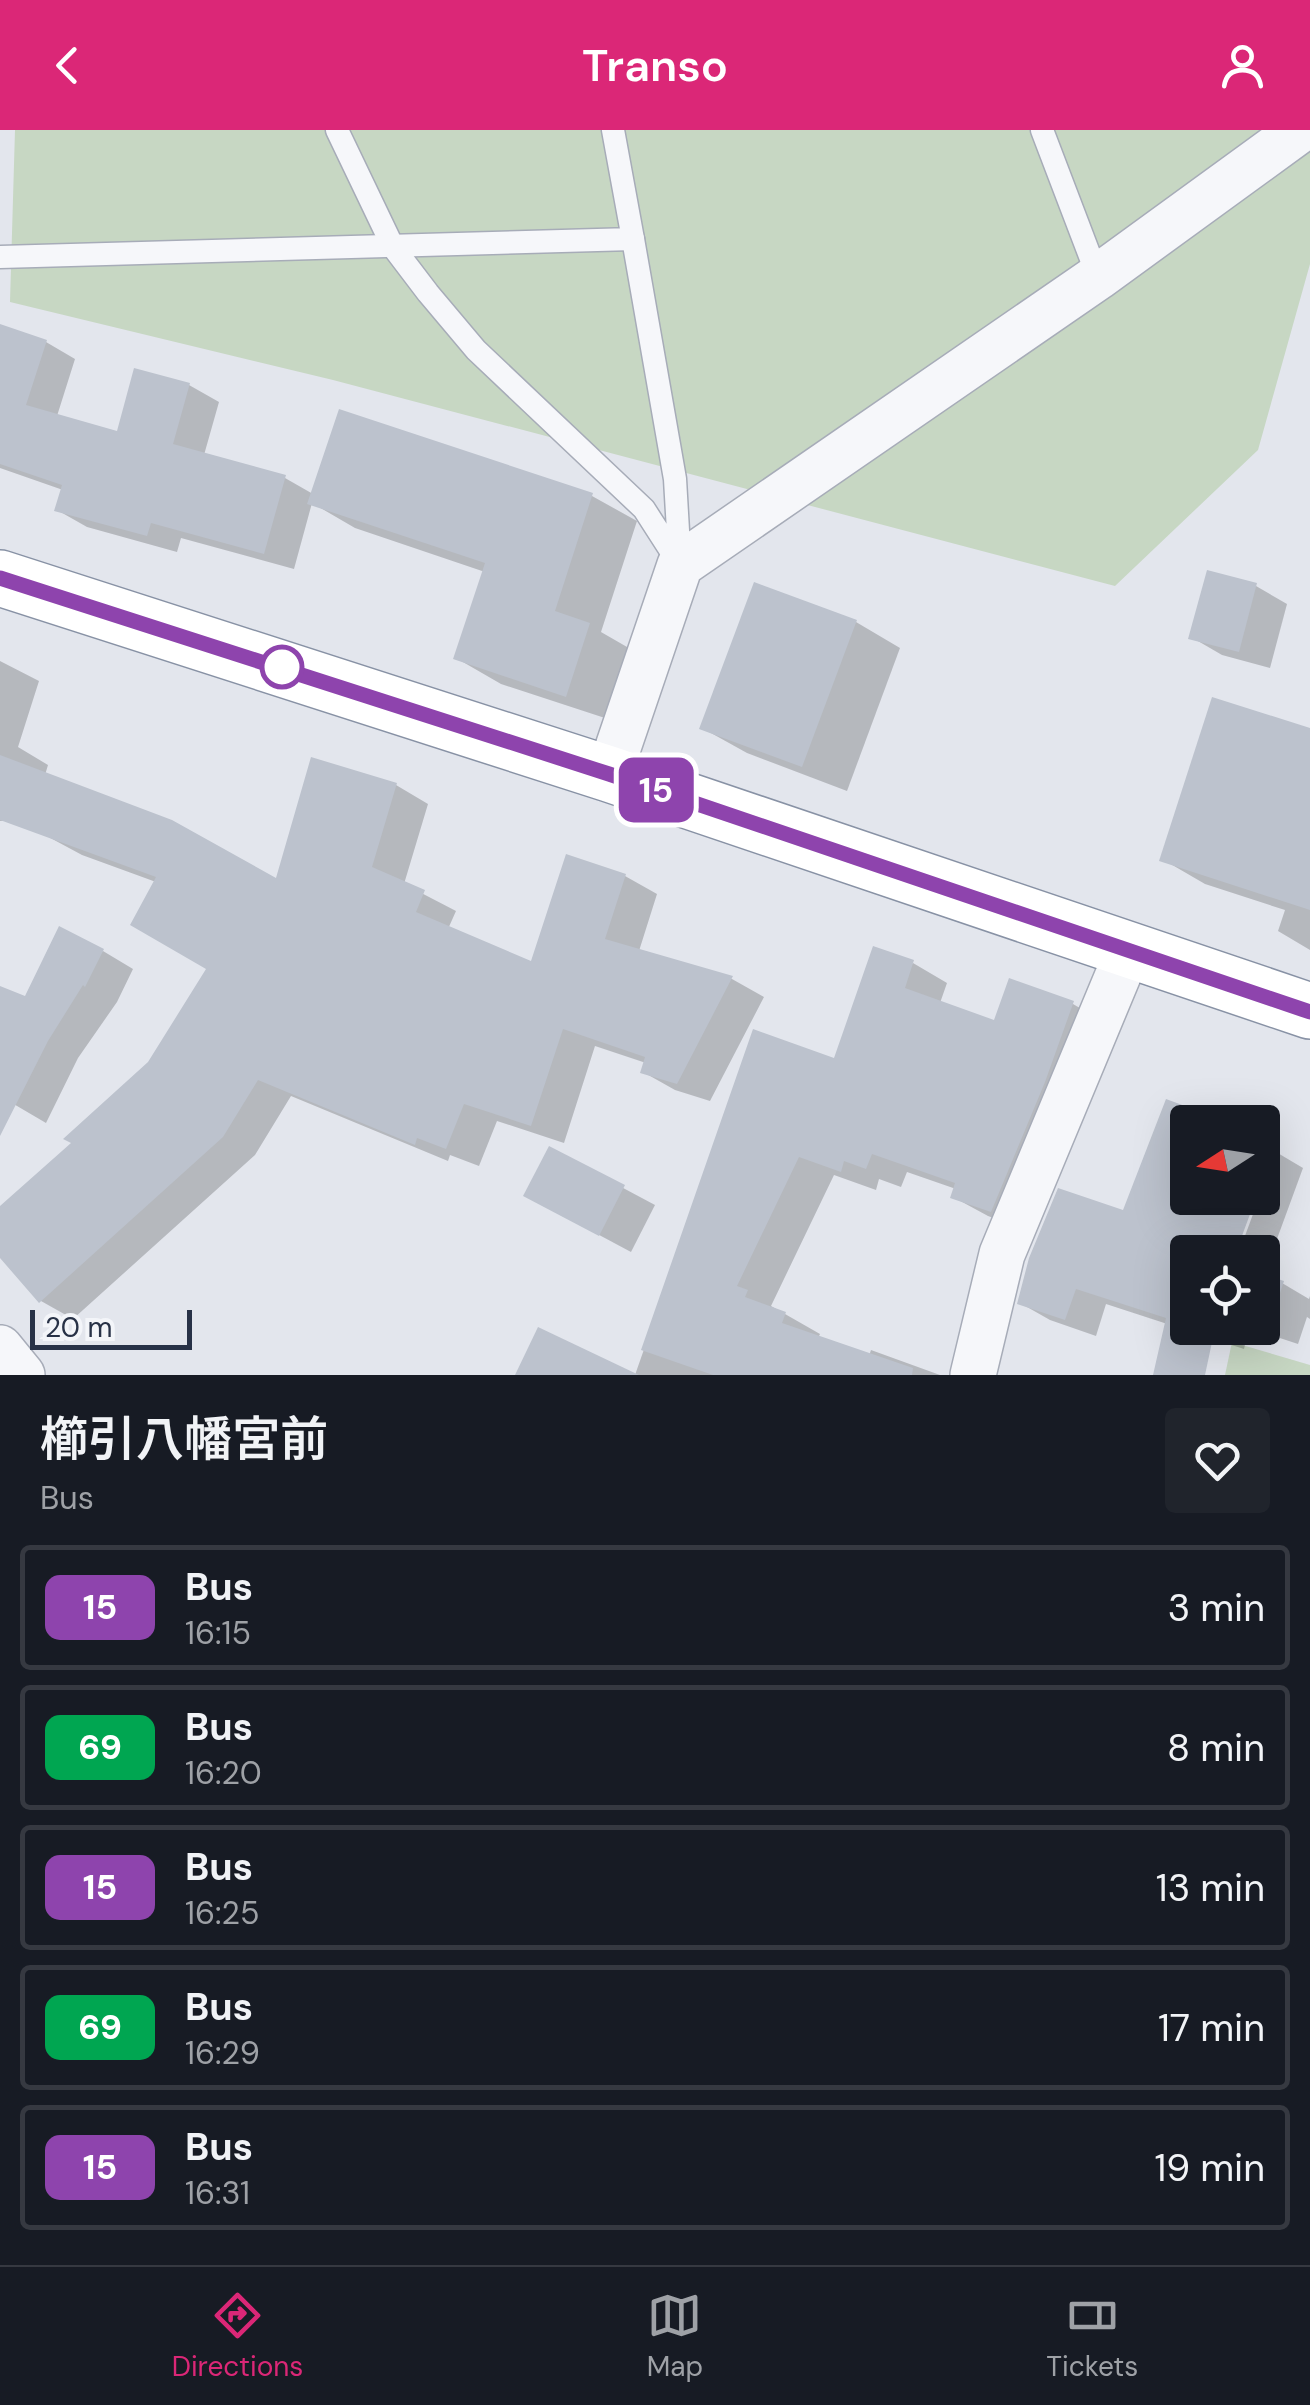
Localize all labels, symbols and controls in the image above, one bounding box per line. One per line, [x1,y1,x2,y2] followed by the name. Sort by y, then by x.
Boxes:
[582,36,728,95] text: Transo
[40,38,95,93] icon: back
[1215,38,1270,93] icon: person
[261,646,303,688] unlabelled marker
[611,758,701,822] line badge: 15
[639,767,673,813] text: 15
[1170,1105,1280,1215] north arrow
[1170,1105,1280,1345] map controls
[1170,1235,1280,1345] button: locate
[30,1305,192,1350] scale bar
[45,1309,112,1346] text: 20 m
[40,1408,328,1471] text: 櫛引八幡宮前
[1165,1408,1270,1513] button: heart
[40,1477,94,1519] text: Bus
[185,1562,253,1612] text: Bus
[1168,1583,1265,1633] text: 3 min
[83,1584,117,1630] text: 15
[185,1612,251,1654] text: 16:15
[185,1702,253,1752] text: Bus
[1167,1723,1265,1773] text: 8 min
[78,1724,122,1770] text: 69
[185,1752,262,1794] text: 16:20
[185,1842,253,1892] text: Bus
[1156,1863,1265,1913] text: 13 min
[83,1864,117,1910] text: 15
[185,1892,260,1934] text: 16:25
[185,1982,253,2032] text: Bus
[1158,2003,1265,2053] text: 17 min
[78,2004,122,2050] text: 69
[185,2032,260,2074] text: 16:29
[185,2122,253,2172] text: Bus
[1154,2143,1265,2193] text: 19 min
[83,2144,117,2190] text: 15
[185,2172,250,2214] text: 16:31
[172,2288,303,2385] tab: Directions
[647,2288,703,2385] tab: Map
[1046,2288,1138,2385] tab: Tickets

